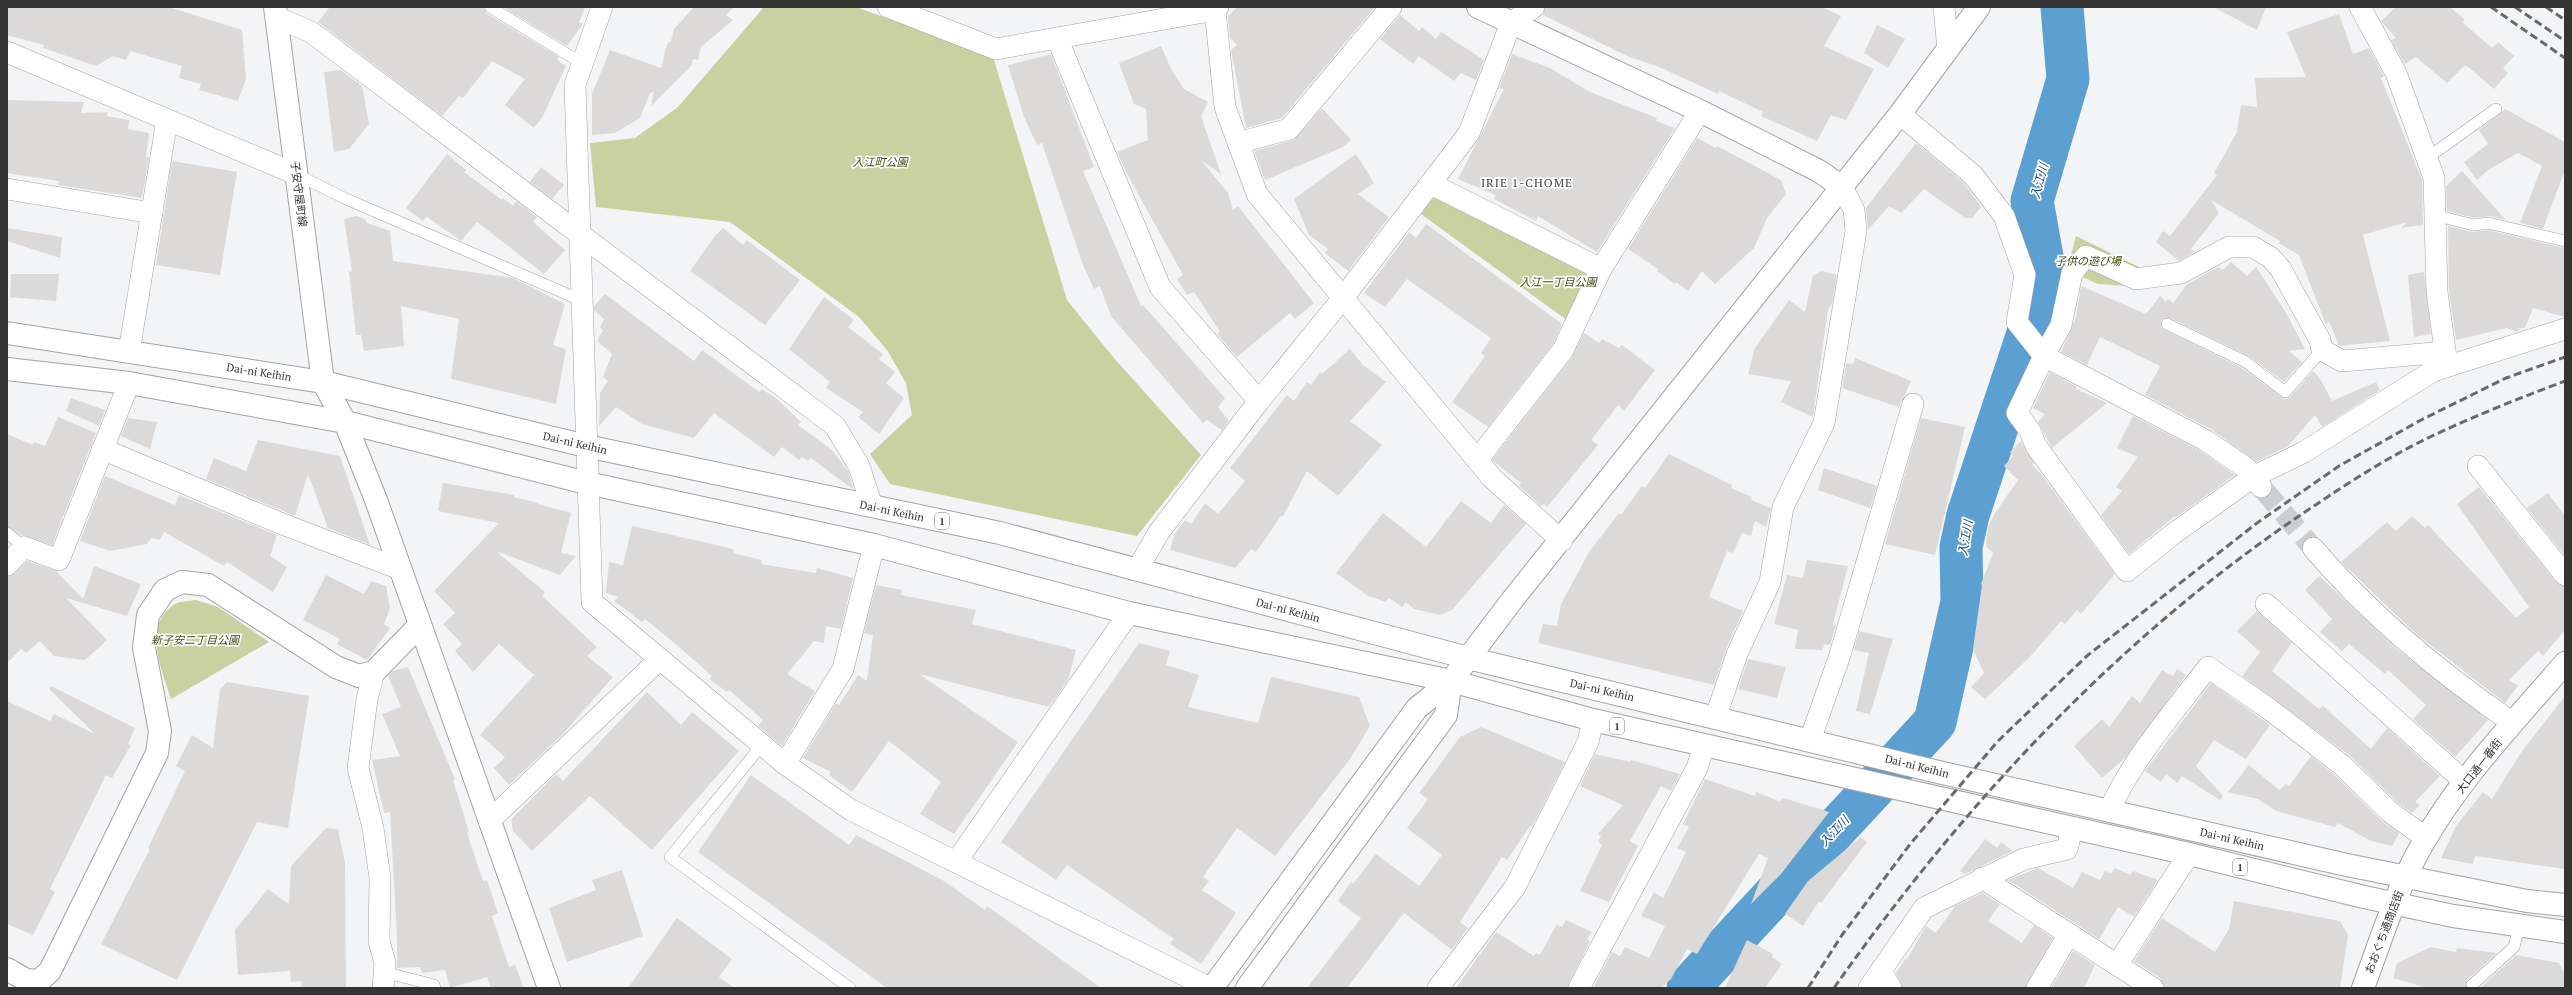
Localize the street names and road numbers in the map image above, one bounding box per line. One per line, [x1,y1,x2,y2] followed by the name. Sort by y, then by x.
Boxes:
[288,160,310,228] street label: 子安守屋町線
[226,360,293,384] street label: Dai-ni Keihin
[541,429,609,457] street label: Dai-ni Keihin
[858,497,926,525] street label: Dai-ni Keihin
[935,513,949,529] road number: 1
[1255,595,1322,625] street label: Dai-ni Keihin
[1568,676,1636,704] street label: Dai-ni Keihin
[1610,718,1624,734] road number: 1
[2453,736,2505,796] street label: 大口通一番街
[1883,751,1951,781] street label: Dai-ni Keihin
[2198,825,2266,853] street label: Dai-ni Keihin
[2233,859,2247,875] road number: 1
[2362,888,2406,976] street label: おおぐち通商店街

